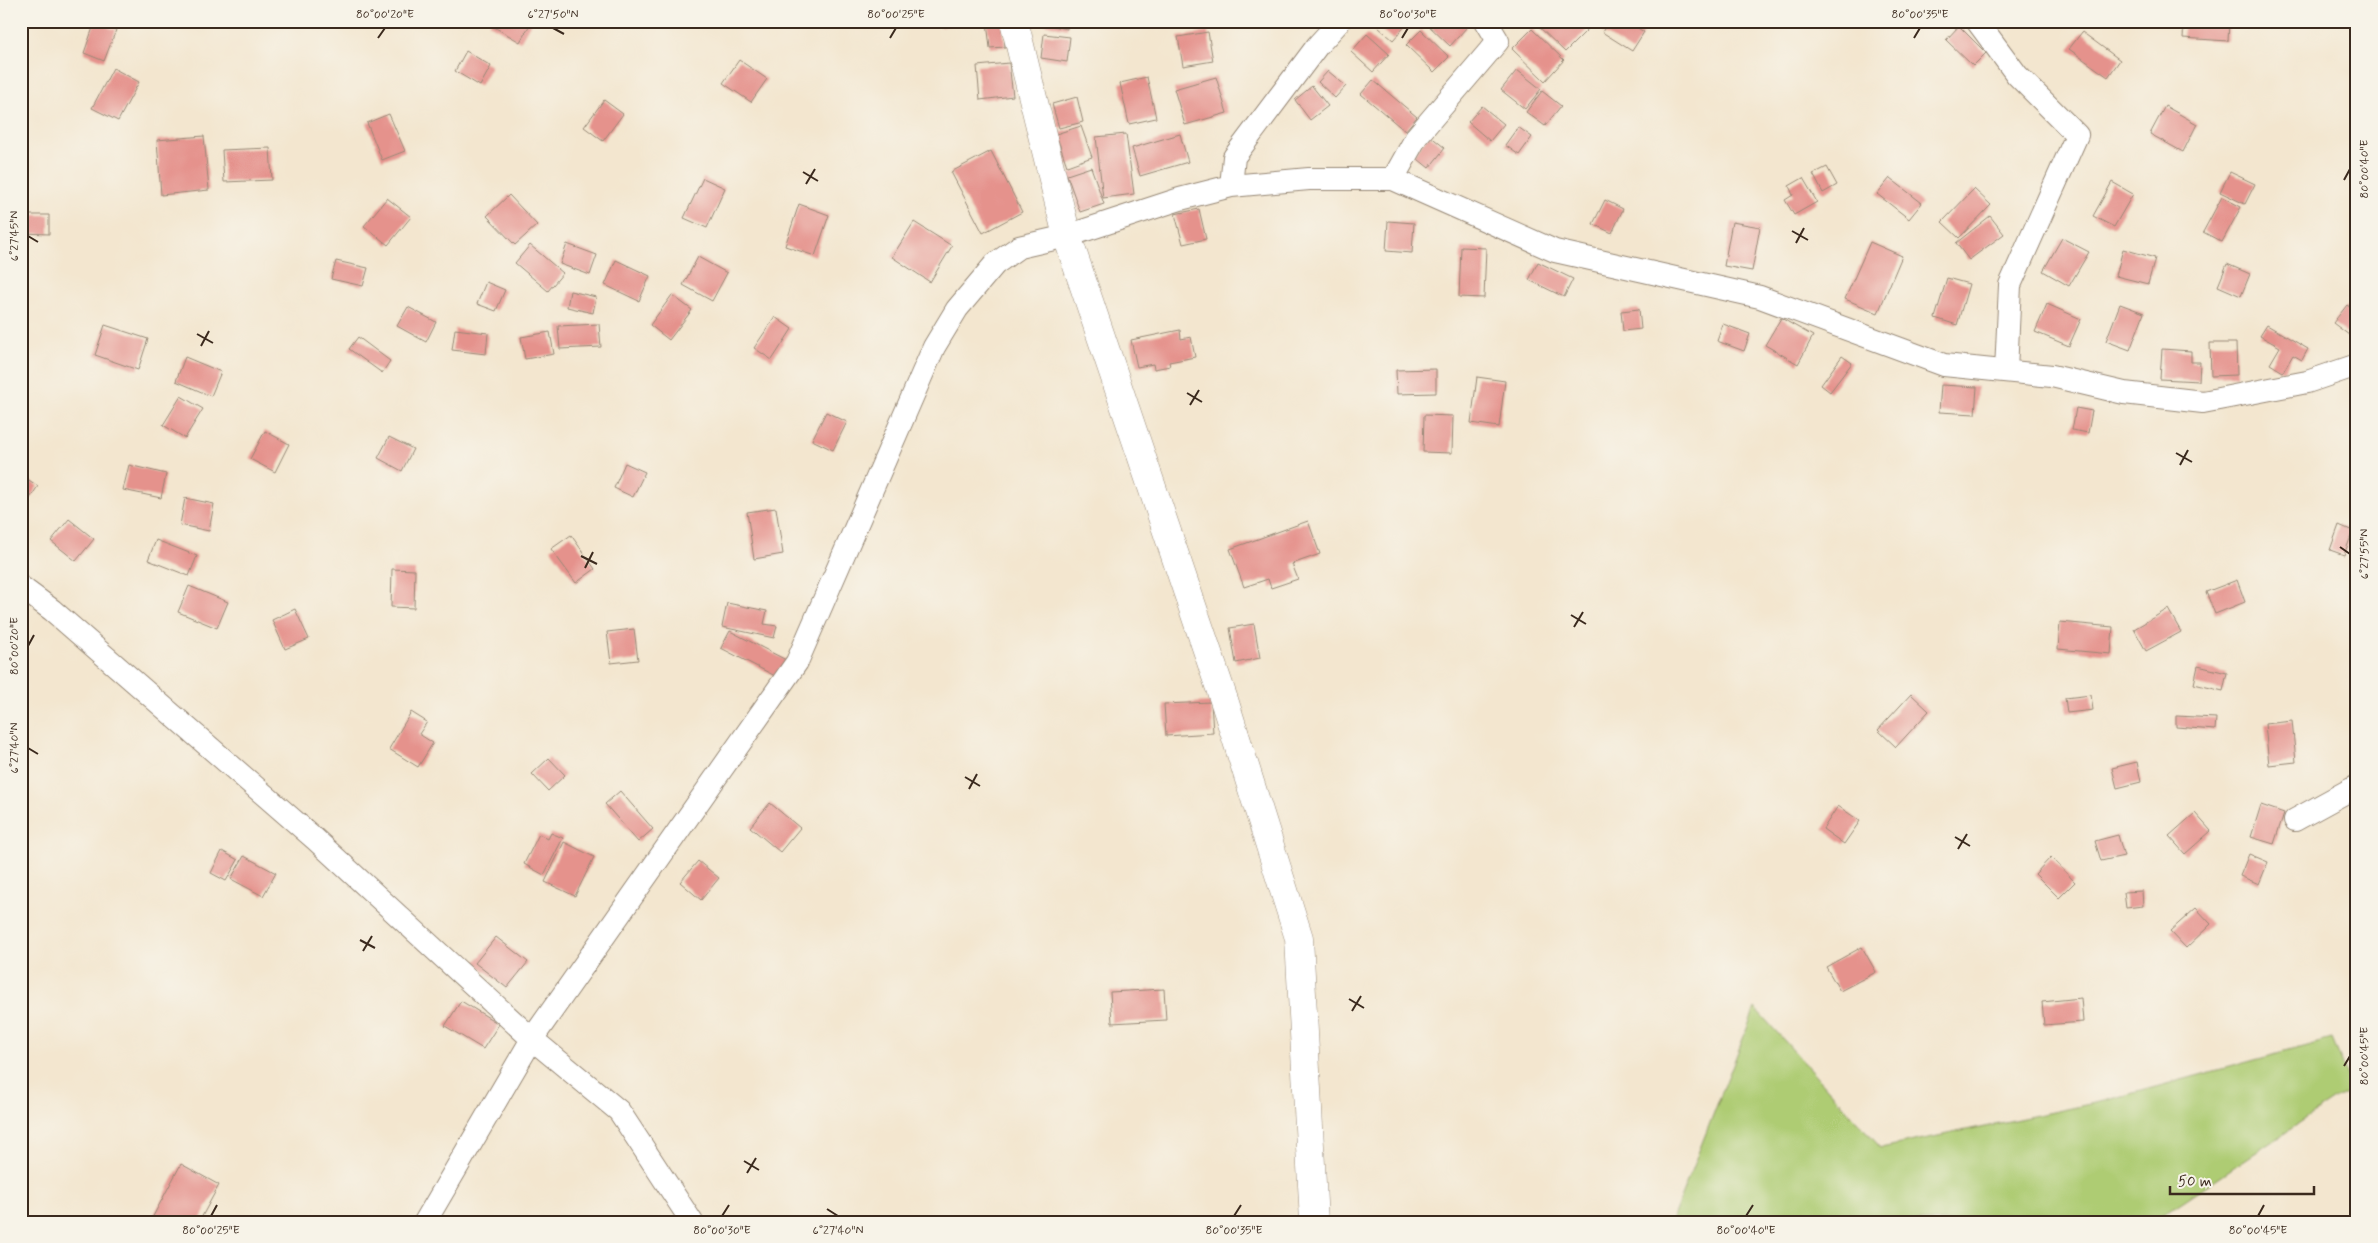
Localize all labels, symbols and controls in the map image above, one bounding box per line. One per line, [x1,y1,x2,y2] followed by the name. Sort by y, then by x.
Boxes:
[356,7,414,23] text: 80°00'20"E
[527,7,579,23] text: 6°27'50"N
[867,7,925,23] text: 80°00'25"E
[1379,7,1437,23] text: 80°00'30"E
[1891,7,1949,23] text: 80°00'35"E
[2357,139,2373,199] text: 80°00'40"E
[7,211,23,261] text: 6°27'45"N
[2357,529,2373,579] text: 6°27'55"N
[7,617,23,675] text: 80°00'20"E
[7,723,23,773] text: 6°27'40"N
[2357,1027,2373,1085] text: 80°00'45"E
[2170,1163,2314,1195] scale bar
[2178,1172,2212,1192] text: 50 m
[182,1223,240,1239] text: 80°00'25"E
[693,1223,751,1239] text: 80°00'30"E
[813,1223,863,1239] text: 6°27'40"N
[1205,1223,1263,1239] text: 80°00'35"E
[1716,1223,1776,1239] text: 80°00'40"E
[2229,1223,2287,1239] text: 80°00'45"E

